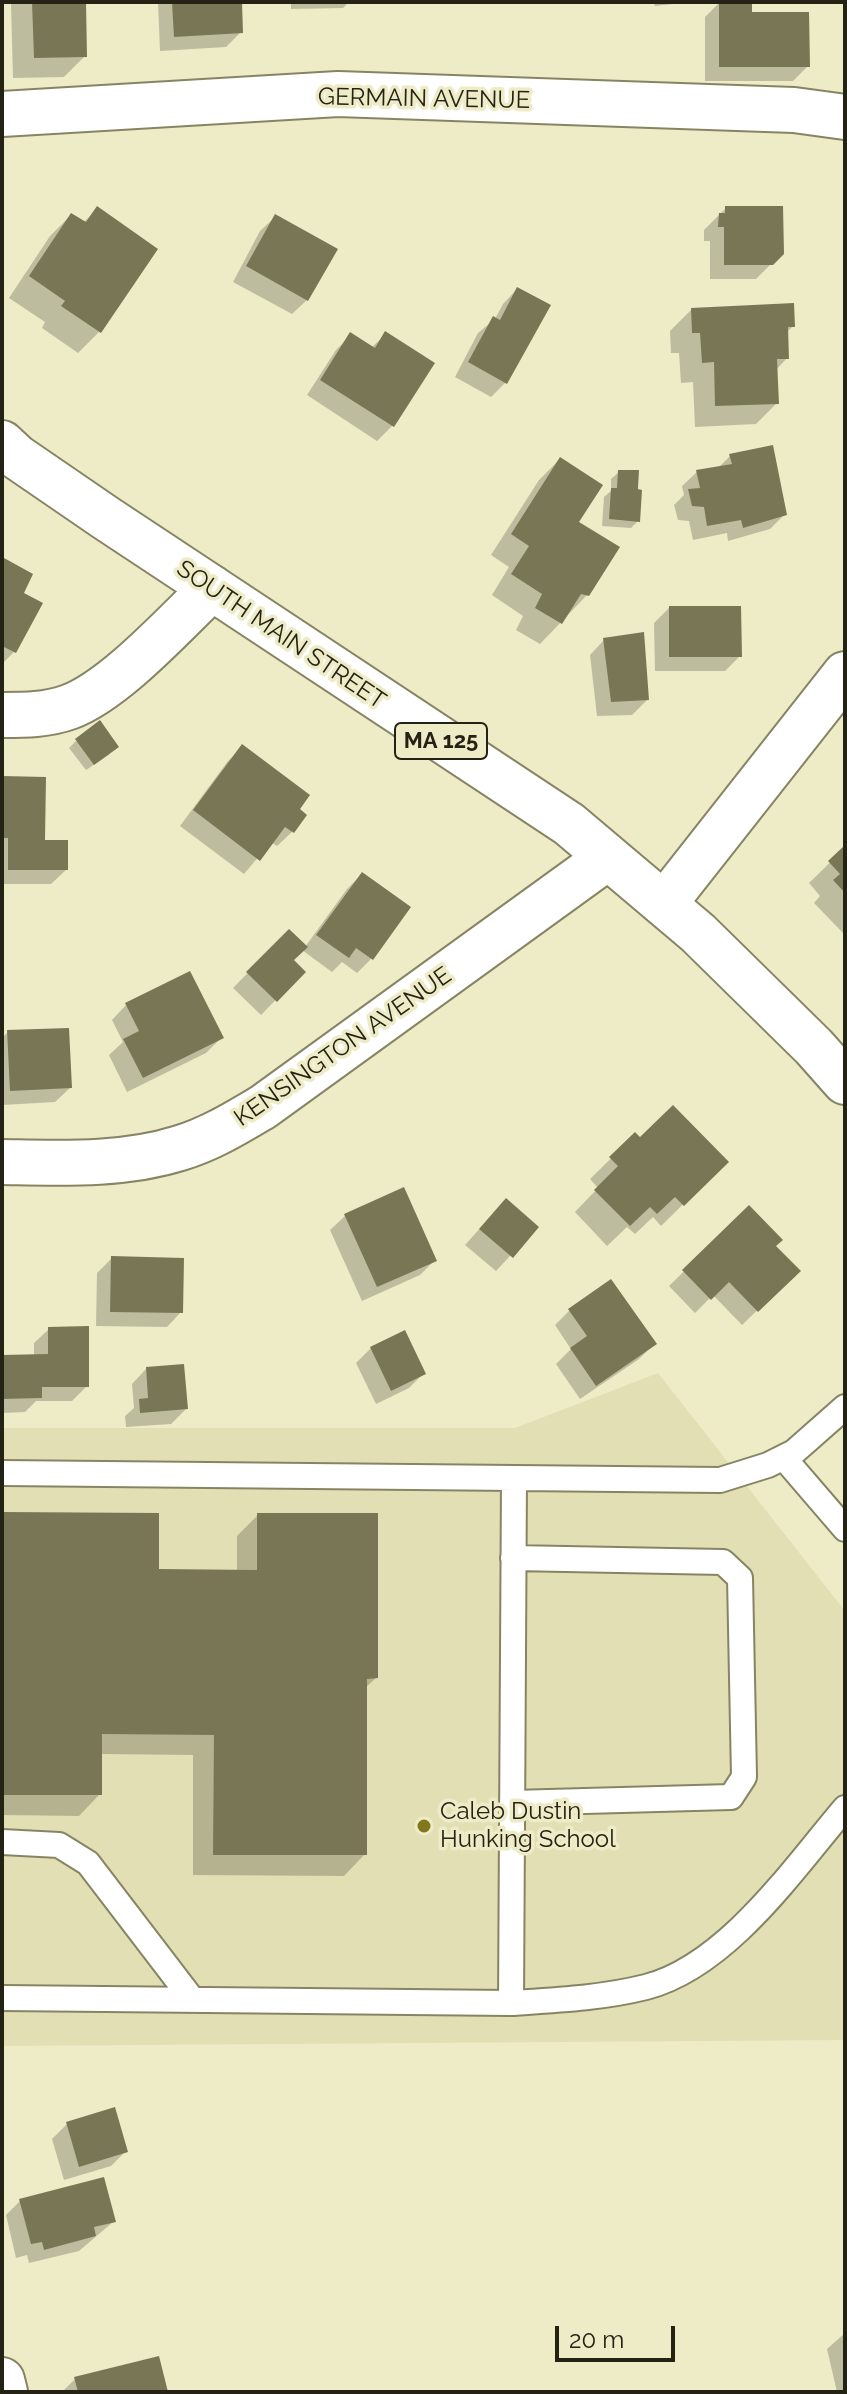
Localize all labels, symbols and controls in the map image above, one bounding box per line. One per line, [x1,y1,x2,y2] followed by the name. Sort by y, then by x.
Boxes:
[318,83,530,115] street label: GERMAIN AVENUE
[171,554,391,716] street label: SOUTH MAIN STREET
[395,723,487,759] road number: MA 125
[229,961,457,1133] street label: KENSINGTON AVENUE
[440,1798,616,1854] place label: Caleb Dustin Hunking School
[415,1817,433,1835] marker: Caleb Dustin Hunking School
[559,2310,679,2360] scale bar
[569,2325,624,2354] text: 20 m

